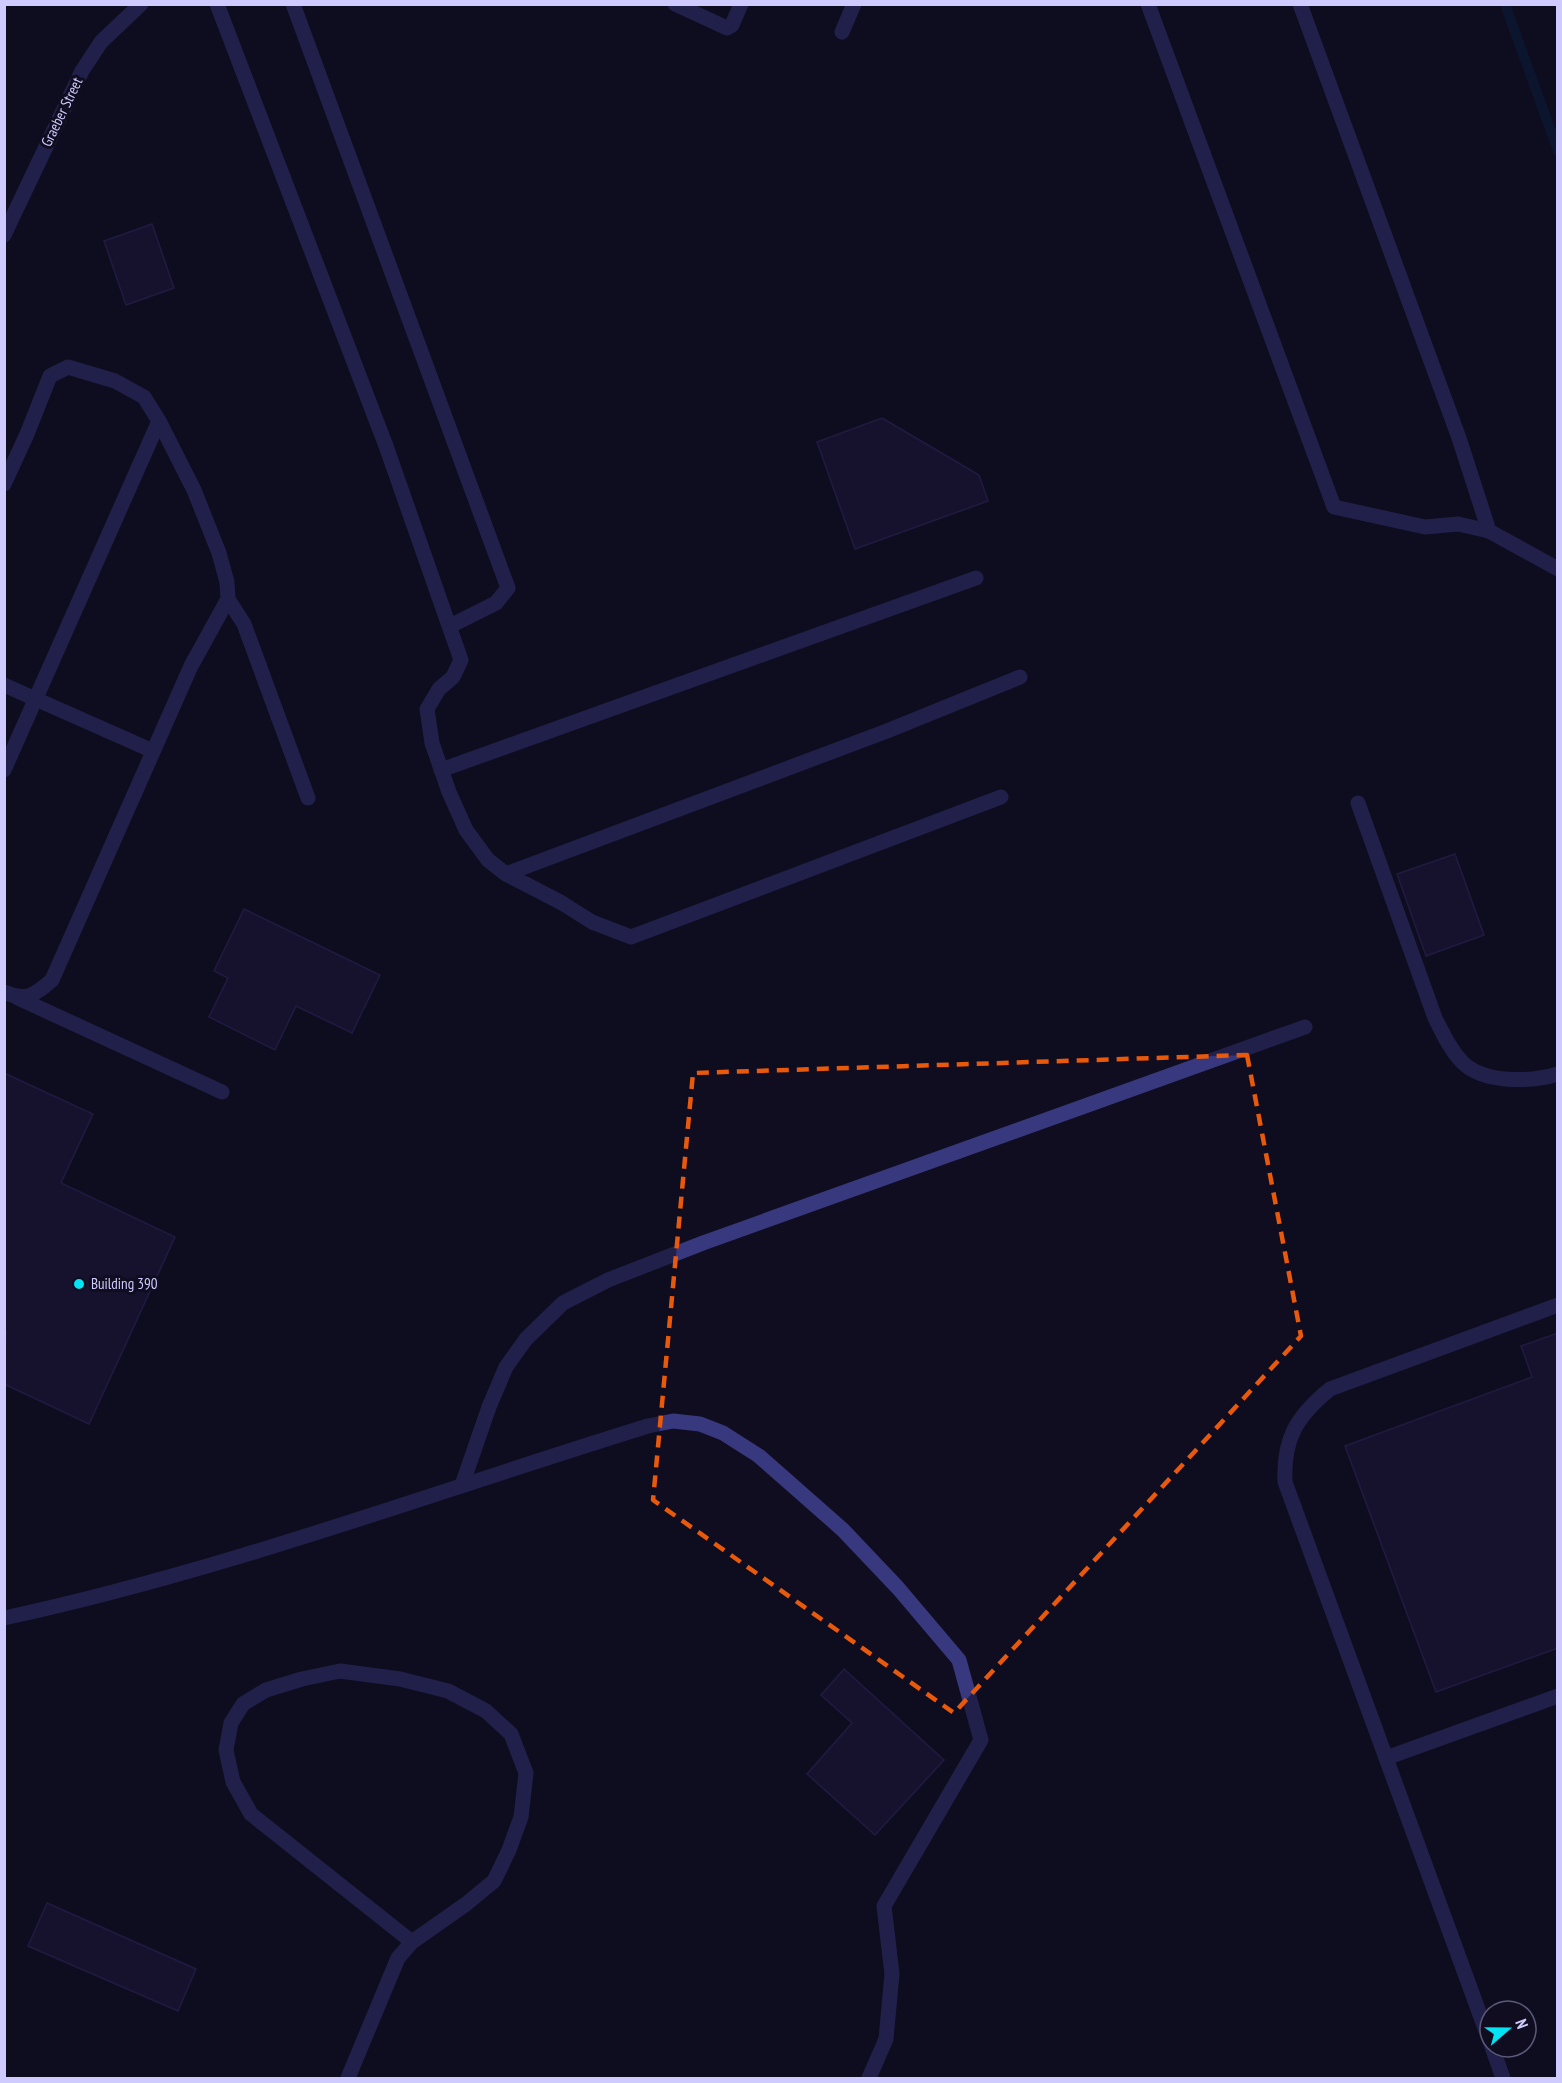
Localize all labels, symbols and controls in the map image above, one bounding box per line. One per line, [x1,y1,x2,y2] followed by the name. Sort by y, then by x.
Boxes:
[37,74,86,150] street label: Graeber Street
[91,1274,158,1293] place label: Building 390
[72,1277,86,1291] marker: Building 390
[1478,1999,1538,2059] north arrow
[1511,2016,1533,2031] text: N

